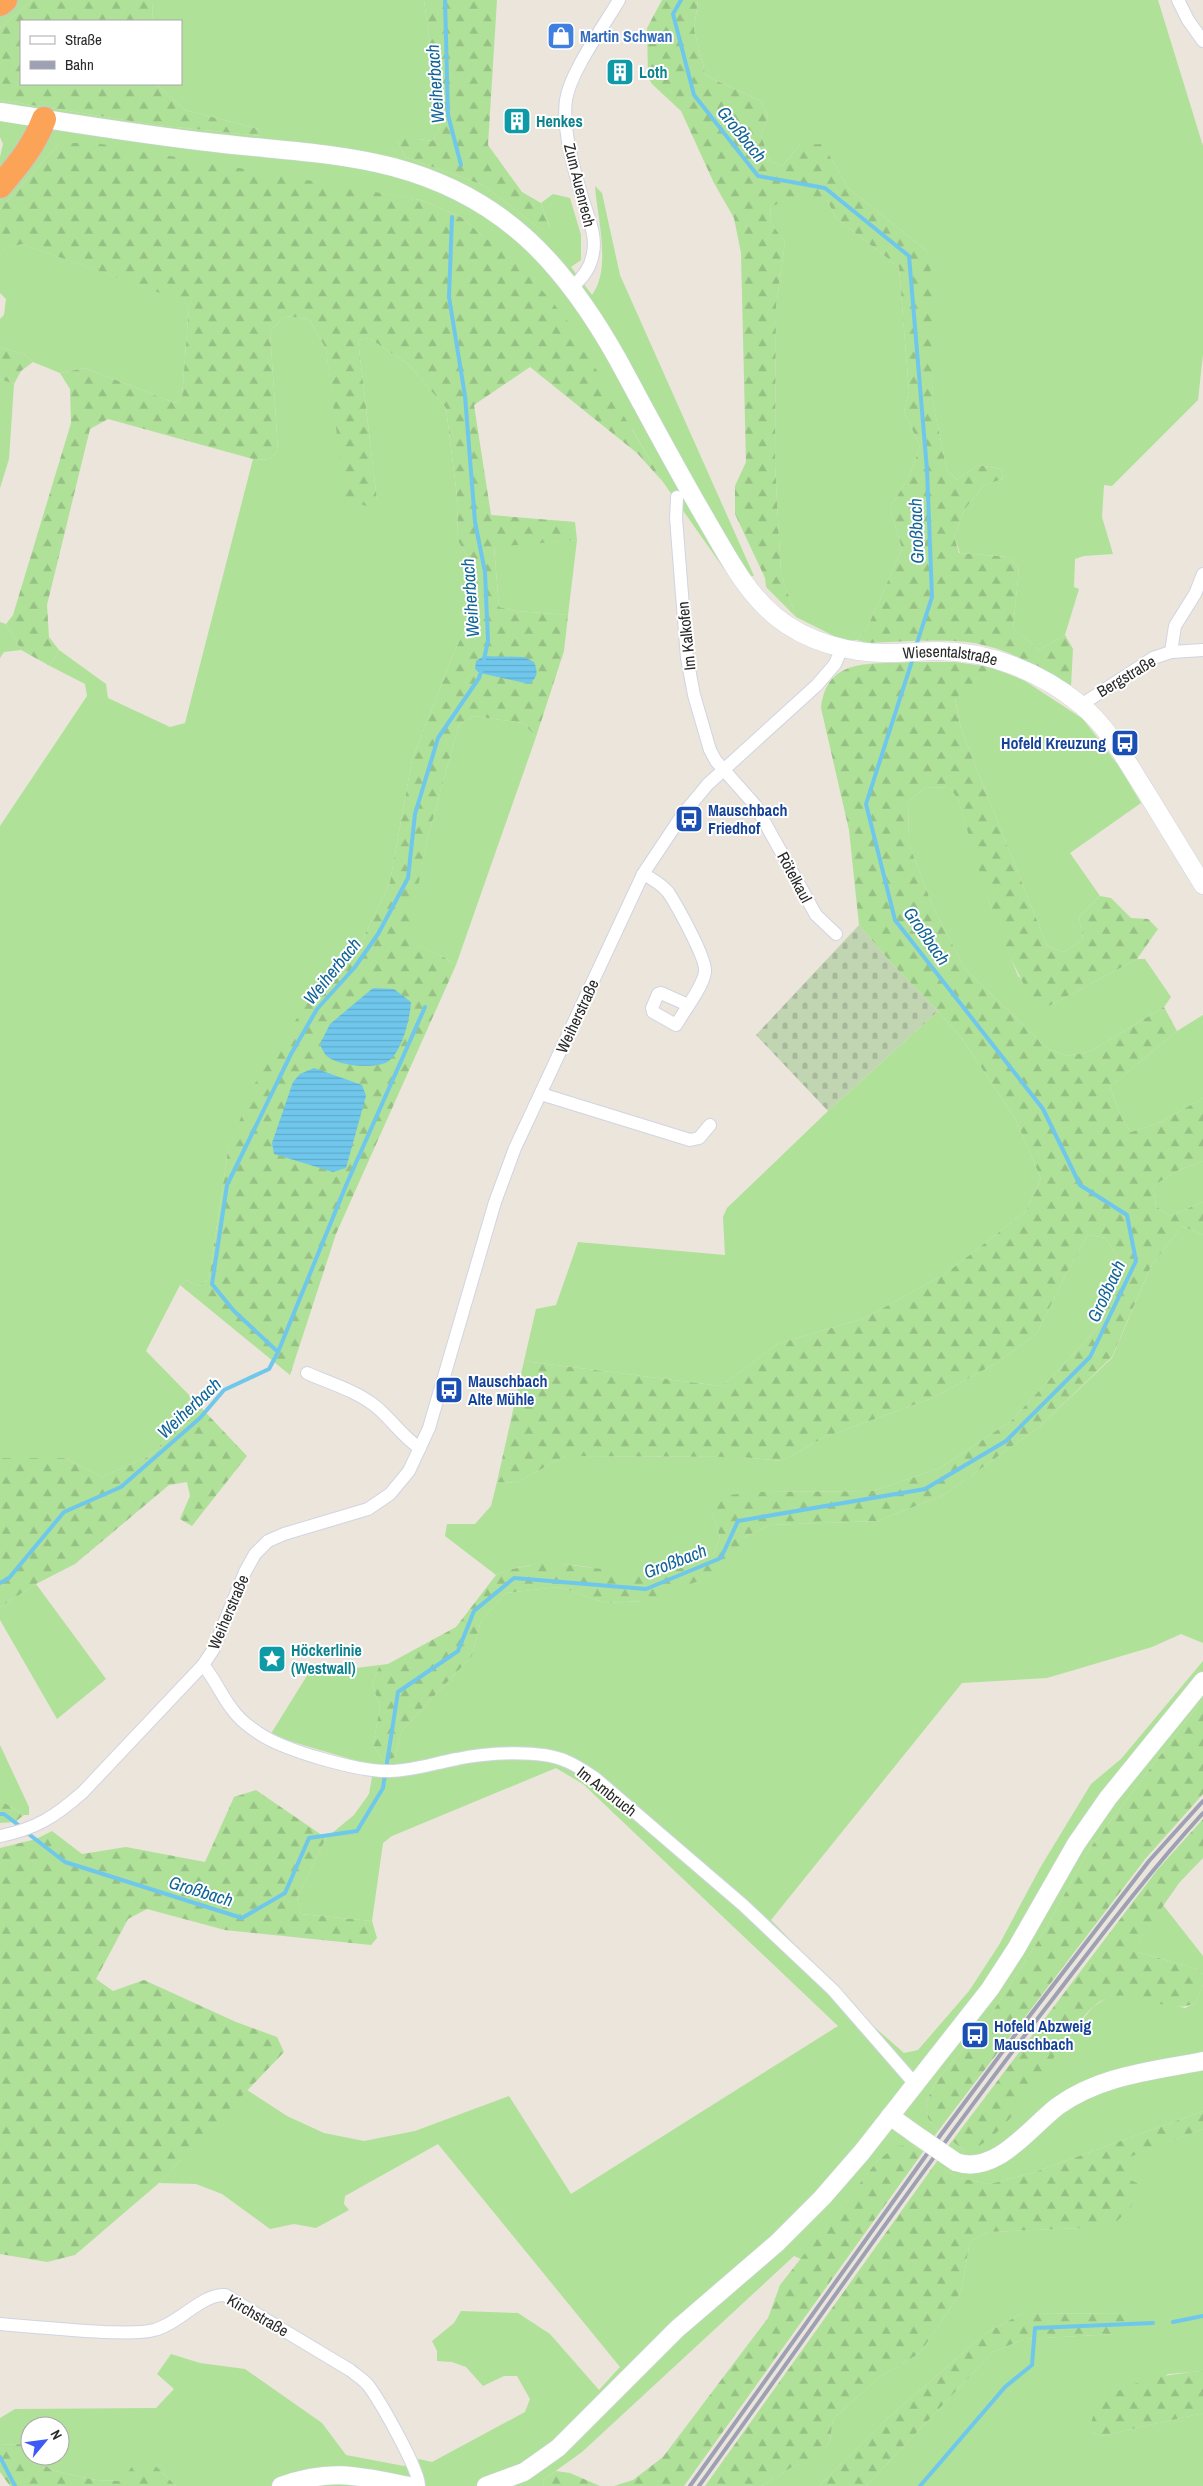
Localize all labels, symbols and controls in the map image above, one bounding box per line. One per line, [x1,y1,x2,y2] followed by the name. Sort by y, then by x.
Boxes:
[20,20,182,85] legend
[546,21,576,51] shop icon: Martin Schwan
[580,25,673,47] place label: Martin Schwan
[65,29,102,50] text: Straße
[420,44,450,124] water label: Weiherbach
[65,54,94,75] text: Bahn
[605,57,635,87] building icon: Loth
[639,61,667,83] place label: Loth
[712,101,772,167] water label: Großbach
[502,106,532,136] building icon: Henkes
[536,110,583,132] place label: Henkes
[559,141,601,229] street label: Zum Auenrech
[902,498,930,564] water label: Großbach
[455,558,485,638] water label: Weiherbach
[671,600,701,672] street label: Im Kalkofen
[902,640,1000,671] street label: Wiesentalstraße
[1093,650,1159,702] street label: Bergstraße
[1110,728,1140,758] bus stop icon: Hofeld Kreuzung
[1001,732,1106,754] place label: Hofeld Kreuzung
[708,799,787,839] place label: Mauschbach Friedhof
[674,804,704,834] bus stop icon: Mauschbach Friedhof
[772,848,818,906] street label: Rötelkaul
[898,902,956,970] water label: Großbach
[297,932,367,1010] water label: Weiherbach
[550,975,604,1057] street label: Weiherstraße
[1081,1256,1131,1326] water label: Großbach
[468,1370,547,1410] place label: Mauschbach Alte Mühle
[151,1372,227,1444] water label: Weiherbach
[434,1375,464,1405] bus stop icon: Mauschbach Alte Mühle
[640,1538,710,1584] water label: Großbach
[202,1571,254,1653] street label: Weiherstraße
[291,1639,362,1679] place label: Höckerlinie (Westwall)
[257,1644,287,1674] place icon: Höckerlinie (Westwall)
[573,1761,641,1821] street label: Im Ambruch
[166,1869,236,1913] water label: Großbach
[994,2015,1091,2055] place label: Hofeld Abzweig Mauschbach
[960,2020,990,2050] bus stop icon: Hofeld Abzweig Mauschbach
[223,2289,293,2341] street label: Kirchstraße
[20,2416,70,2466] north arrow
[46,2427,66,2443] text: N

